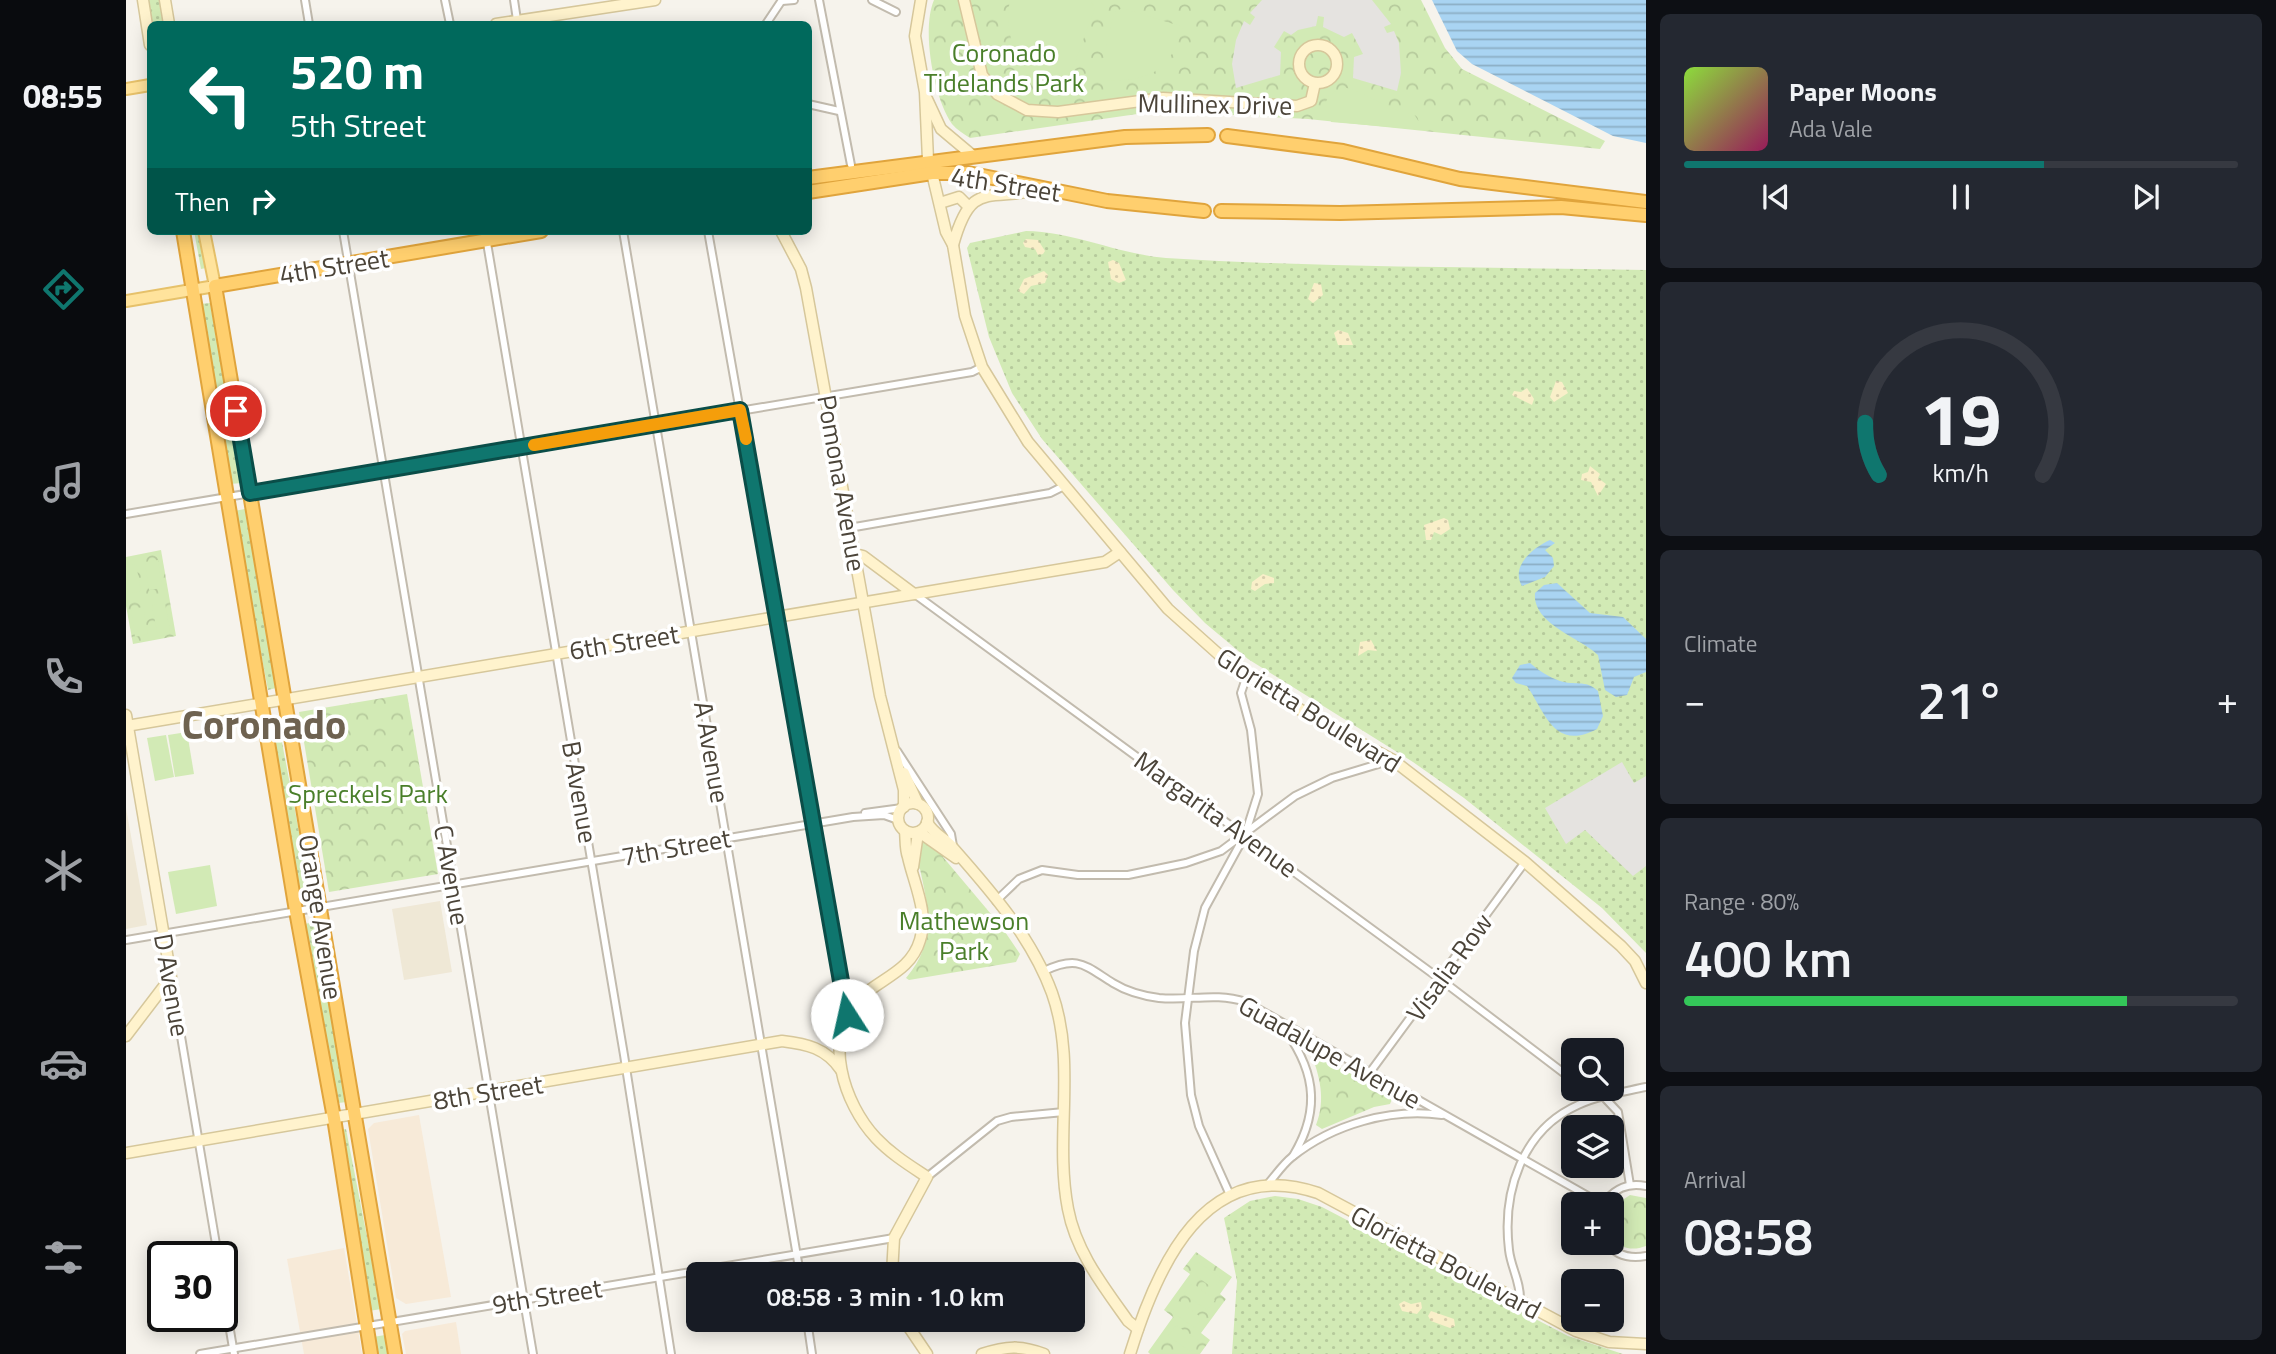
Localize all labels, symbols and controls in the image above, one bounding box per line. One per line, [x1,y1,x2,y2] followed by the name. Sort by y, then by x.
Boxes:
[290,33,424,108] text: 520 m
[924,33,1084,102] park label: Coronado Tidelands Park
[175,49,266,140] icon: left
[23,72,103,120] text: 08:55
[1789,72,1937,111] text: Paper Moons
[1137,83,1293,125] street label: Mullinex Drive
[290,101,426,149] text: 5th Street
[1789,111,1873,146] text: Ada Vale
[948,156,1064,212] street label: 4th Street
[1757,178,1795,216] icon: previous
[1942,178,1980,216] icon: pause
[2127,178,2165,216] icon: next
[175,182,230,221] text: Then
[244,182,282,220] icon: right
[276,238,392,294] street label: 4th Street
[39,265,88,314] icon: directions
[1920,363,2002,473] text: 19
[206,381,266,441] pin
[217,392,255,430] icon: arrive
[807,392,877,574] street label: Pomona Avenue
[1933,454,1989,492] text: km/h
[39,458,88,507] icon: music
[566,614,682,670] street label: 6th Street
[1684,626,1757,661] text: Climate
[1209,638,1409,782] street label: Glorietta Boulevard
[39,652,88,701] icon: phone
[1917,660,2005,739] text: 21°
[1684,671,1705,729] text: −
[2217,671,2238,729] text: +
[182,694,346,755] district label: Coronado
[684,698,740,806] street label: A Avenue
[552,738,608,846] street label: B Avenue
[1126,741,1306,887] street label: Margarita Avenue
[288,774,448,813] park label: Spreckels Park
[618,818,734,876] street label: 7th Street
[424,822,480,928] street label: C Avenue
[289,832,353,1002] street label: Orange Avenue
[39,846,88,895] icon: climate
[1684,884,1799,919] text: Range · 80%
[899,901,1029,970] park label: Mathewson Park
[1396,905,1502,1029] street label: Visalia Row
[1684,918,1852,997] text: 400 km
[144,930,200,1040] street label: D Avenue
[810,978,884,1052] position arrow
[1232,986,1428,1118] street label: Guadalupe Avenue
[1561,1038,1624,1332] map controls
[1561,1038,1624,1101] button: search
[39,1039,88,1088] icon: car
[430,1064,546,1120] street label: 8th Street
[1561,1115,1624,1178] button: layers
[1684,1162,1746,1197] text: Arrival
[1561,1192,1624,1255] button: +
[1344,1195,1548,1329] street label: Glorietta Boulevard
[1684,1196,1813,1275] text: 08:58
[39,1233,88,1282] icon: filters
[147,1241,238,1332] speed limit sign: 30
[489,1268,605,1324] street label: 9th Street
[1561,1269,1624,1332] button: −
[766,1277,1005,1316] text: 08:58 · 3 min · 1.0 km

